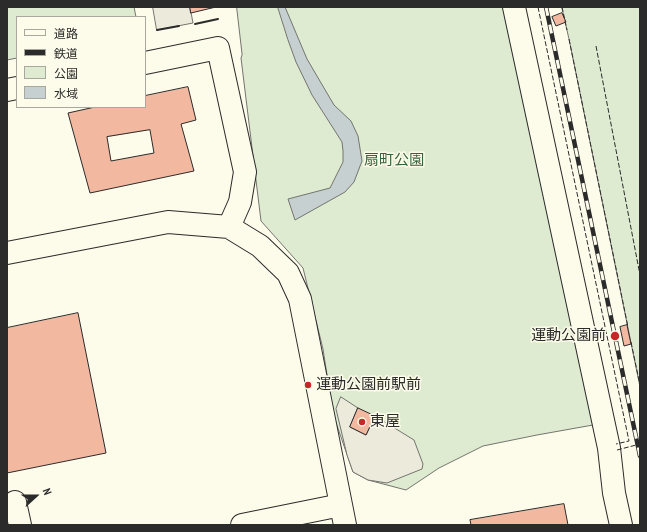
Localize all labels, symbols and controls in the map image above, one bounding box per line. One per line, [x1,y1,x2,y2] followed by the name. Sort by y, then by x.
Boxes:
[16,16,146,108] legend
[54,26,78,41] text: 道路
[54,46,78,61] text: 鉄道
[54,66,78,81] text: 公園
[54,86,78,101] text: 水域
[364,152,424,170] park label: 扇町公園
[531,327,606,345] place label: 運動公園前
[609,330,621,342] marker: 運動公園前
[316,376,421,394] place label: 運動公園前駅前
[303,380,313,390] marker: 運動公園前駅前
[370,413,400,431] place label: 東屋
[357,417,367,427] marker: 東屋
[16,476,56,516] north arrow
[40,486,55,497] text: N

